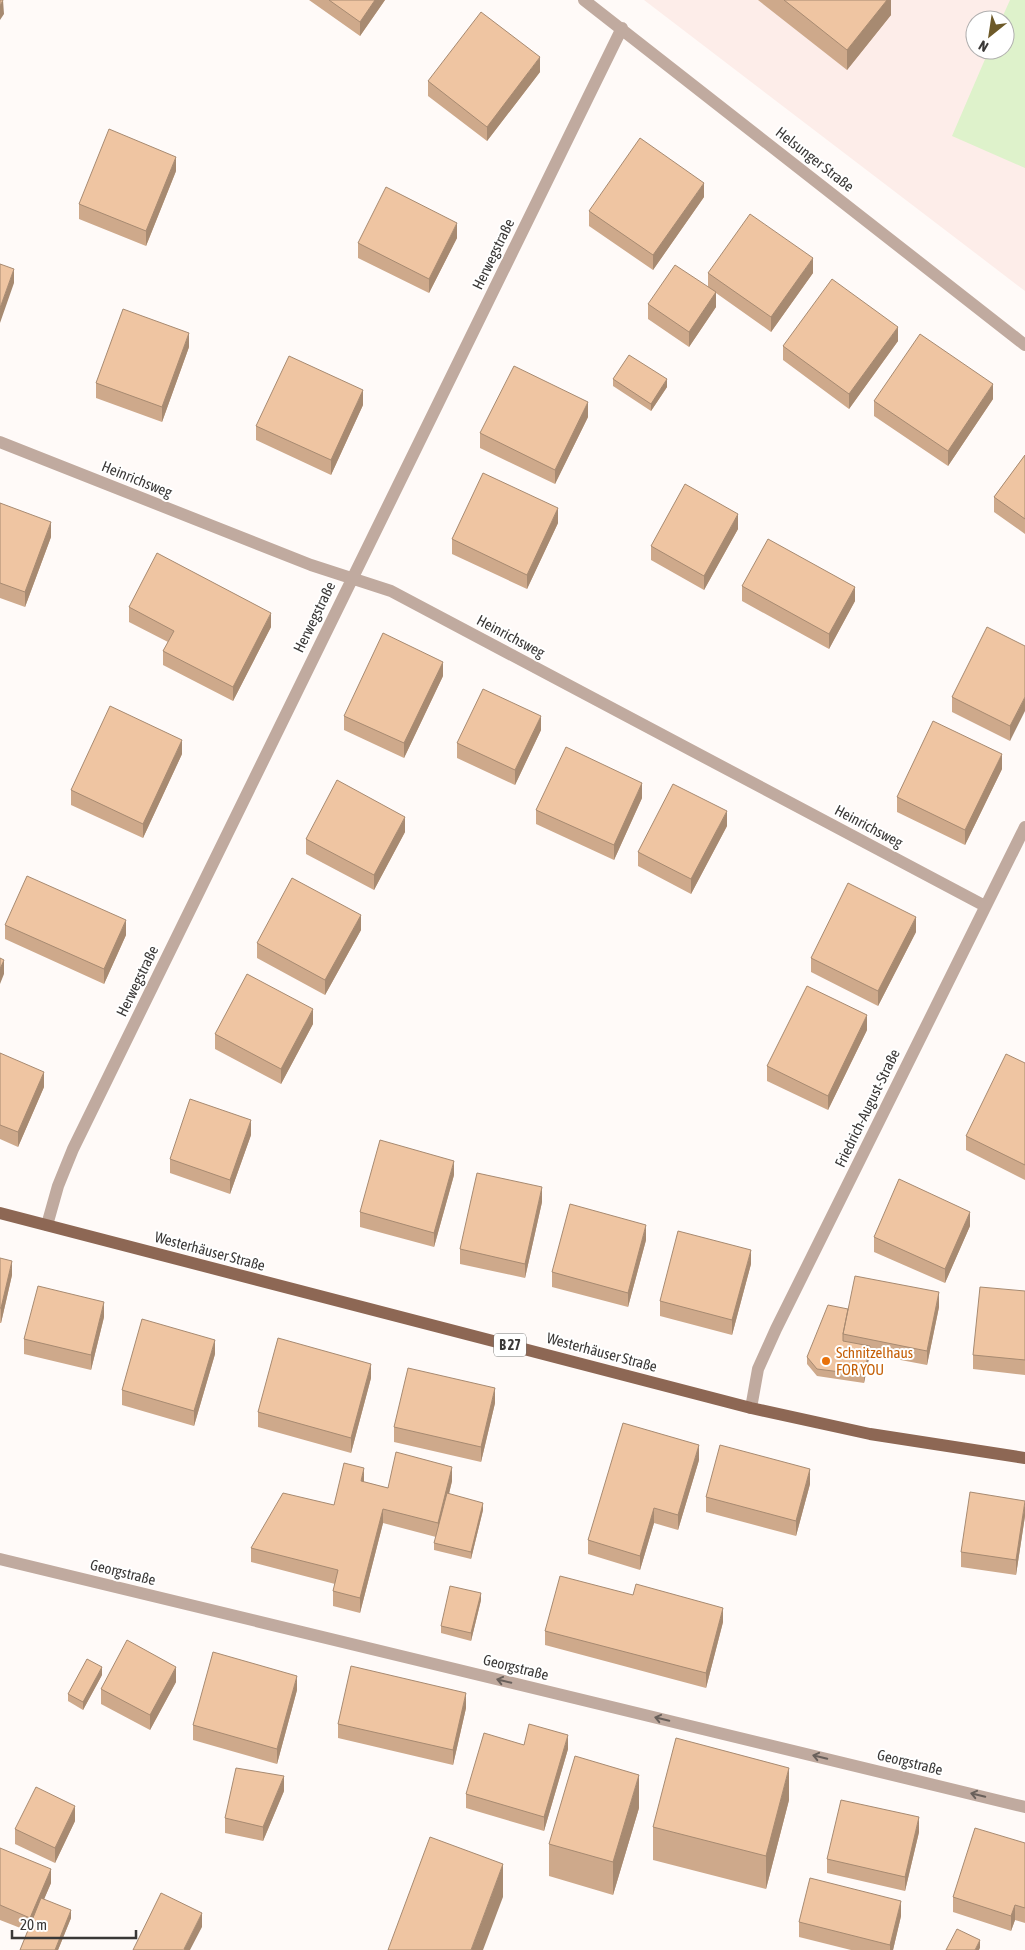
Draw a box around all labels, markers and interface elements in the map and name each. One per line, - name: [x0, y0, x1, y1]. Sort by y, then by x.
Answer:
- north arrow: [965, 10, 1015, 60]
- text: N: [976, 37, 991, 55]
- street label: Helsunger Straße: [773, 123, 858, 195]
- street label: Herwegstraße: [469, 216, 518, 292]
- street label: Heinrichsweg: [99, 457, 175, 501]
- street label: Herwegstraße: [290, 579, 339, 655]
- street label: Heinrichsweg: [474, 611, 548, 661]
- street label: Heinrichsweg: [832, 801, 906, 851]
- street label: Herwegstraße: [113, 943, 162, 1019]
- street label: Friedrich-August-Straße: [831, 1046, 903, 1170]
- street label: Westerhäuser Straße: [153, 1228, 267, 1274]
- street label: Westerhäuser Straße: [545, 1329, 659, 1375]
- road number: B 27: [494, 1334, 526, 1356]
- place label: Schnitzelhaus FOR YOU: [836, 1344, 913, 1378]
- marker: Schnitzelhaus FOR YOU: [820, 1355, 832, 1367]
- street label: Georgstraße: [89, 1556, 158, 1588]
- street label: Georgstraße: [482, 1651, 551, 1683]
- one-way arrow: [496, 1676, 512, 1685]
- one-way arrow: [654, 1714, 670, 1723]
- street label: Georgstraße: [876, 1746, 945, 1778]
- one-way arrow: [812, 1752, 828, 1761]
- one-way arrow: [970, 1790, 986, 1799]
- scale bar: [12, 1908, 136, 1940]
- text: 20 m: [20, 1916, 47, 1933]

